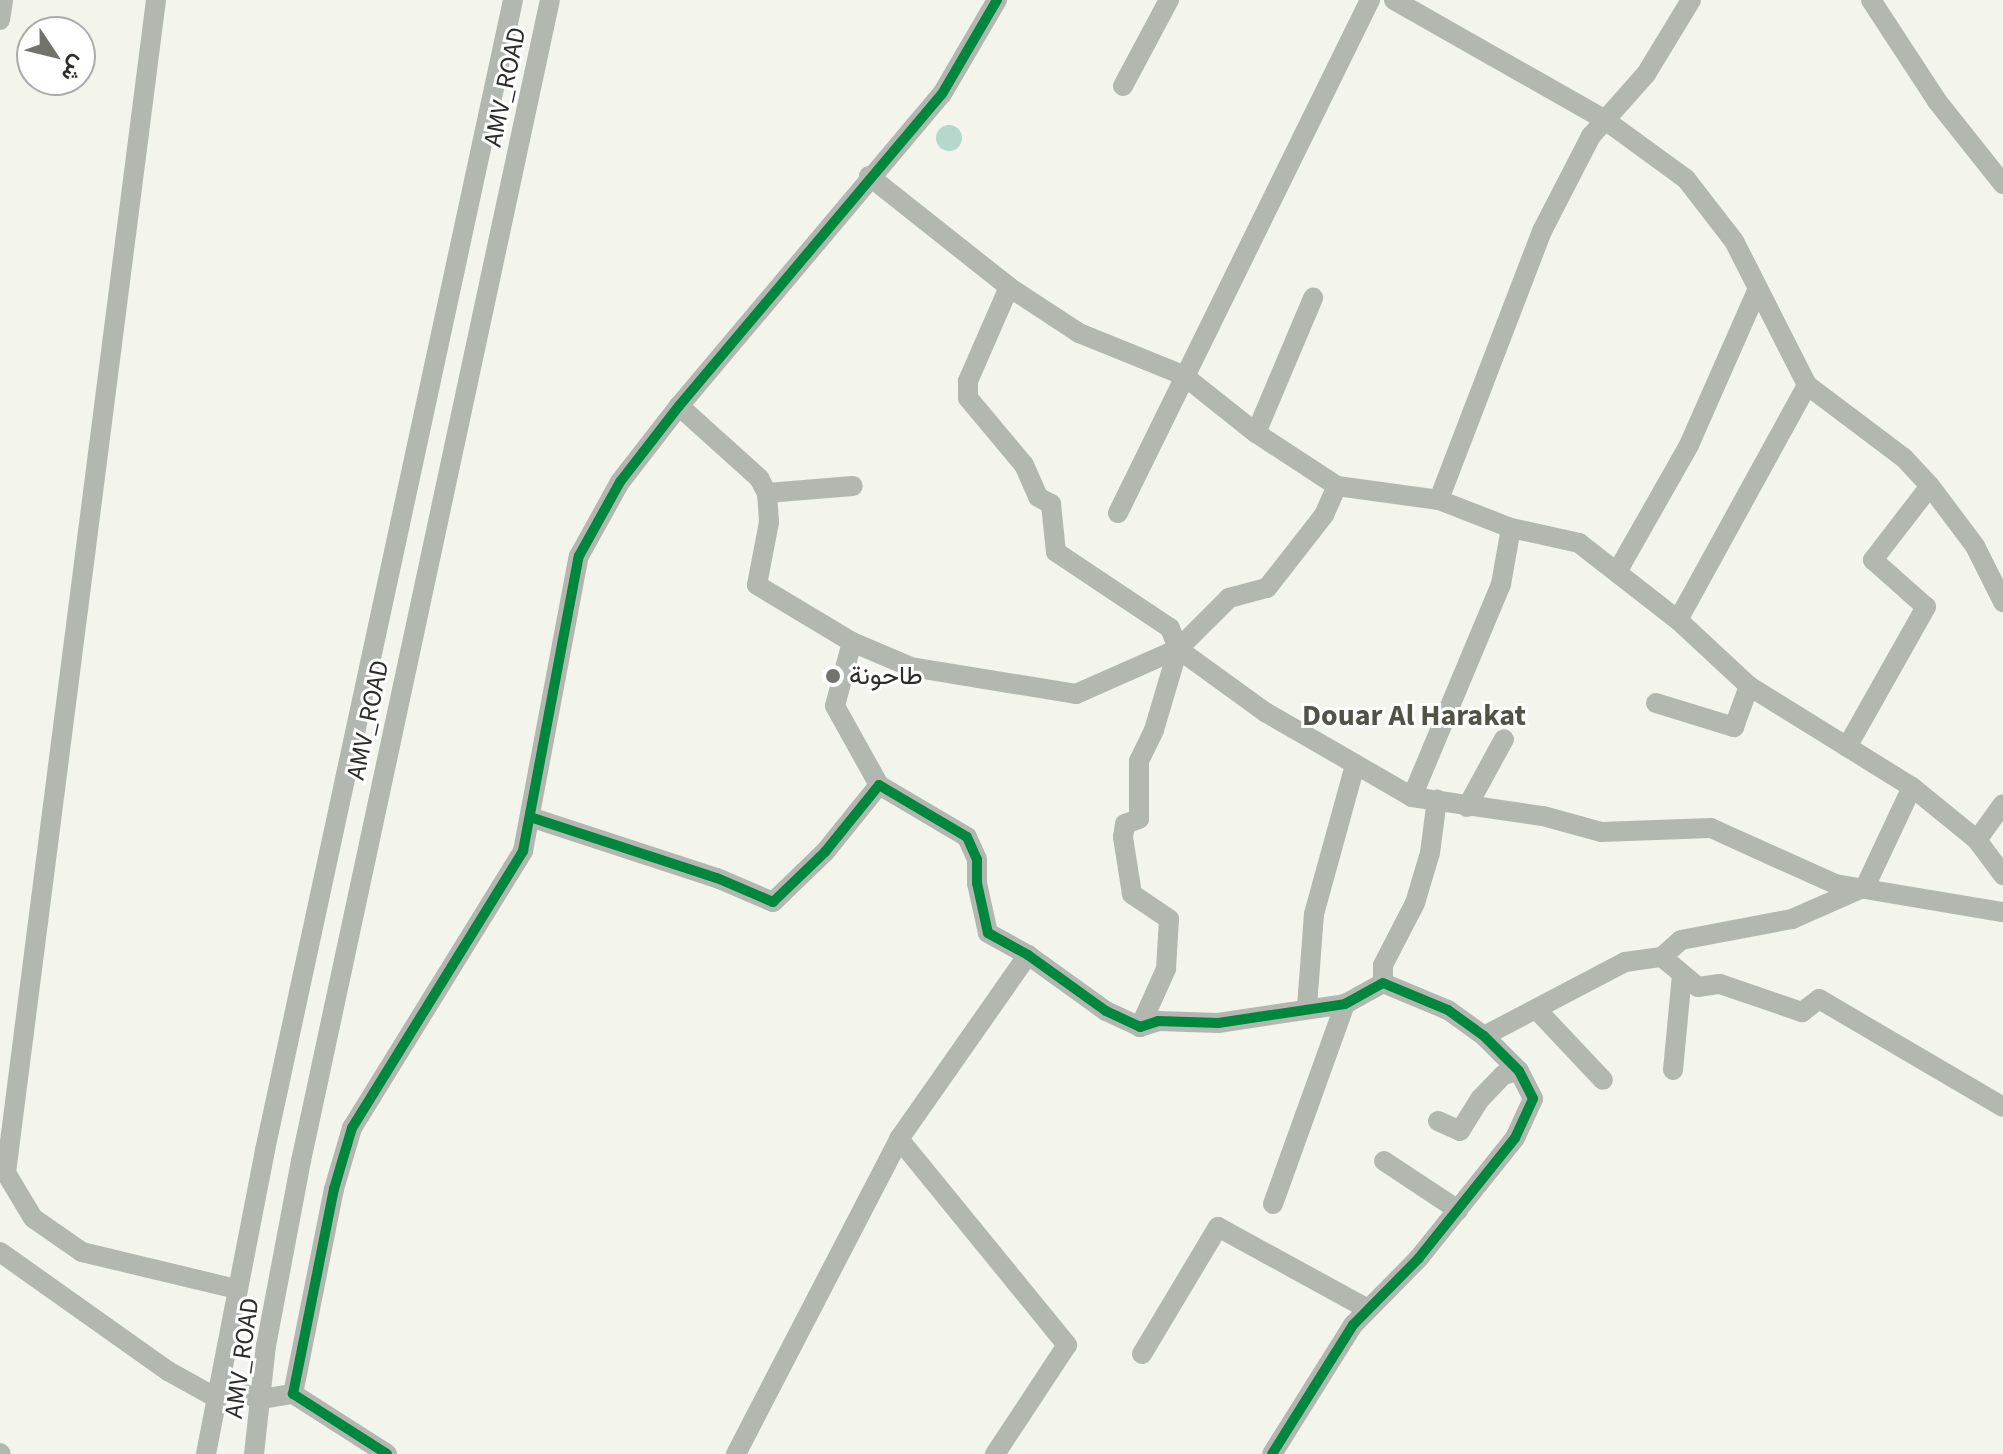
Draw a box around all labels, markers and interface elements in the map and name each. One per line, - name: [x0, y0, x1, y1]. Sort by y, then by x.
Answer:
- north arrow: [16, 16, 96, 96]
- street label: AMV_ROAD: [477, 24, 533, 150]
- text: ش: [53, 49, 95, 89]
- street label: AMV_ROAD: [340, 657, 396, 783]
- place label: طاحونة: [849, 660, 923, 692]
- marker: طاحونة: [824, 667, 842, 685]
- district label: Douar Al Harakat: [1302, 698, 1526, 734]
- street label: AMV_ROAD: [218, 1296, 266, 1420]

